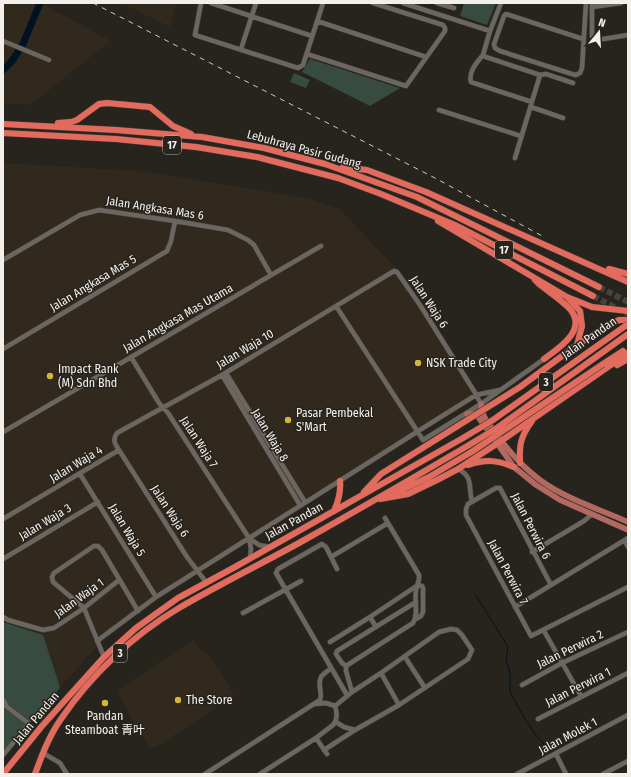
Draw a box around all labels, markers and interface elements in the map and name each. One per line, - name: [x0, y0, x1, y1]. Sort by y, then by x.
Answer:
- north arrow: [579, 12, 619, 52]
- text: N: [597, 16, 607, 30]
- street label: Lebuhraya Pasir Gudang: [245, 127, 363, 171]
- road number: 17: [163, 136, 181, 154]
- street label: Jalan Angkasa Mas 6: [105, 193, 205, 223]
- road number: 17: [495, 241, 513, 259]
- street label: Jalan Angkasa Mas 5: [47, 251, 139, 314]
- street label: Jalan Waja 6: [407, 273, 451, 331]
- street label: Jalan Angkasa Mas Utama: [121, 281, 236, 355]
- street label: Jalan Pandan: [559, 314, 619, 362]
- street label: Jalan Waja 10: [214, 326, 276, 372]
- place label: NSK Trade City: [426, 356, 497, 370]
- marker: NSK Trade City: [413, 358, 423, 368]
- place label: Impact Rank (M) Sdn Bhd: [58, 362, 119, 390]
- marker: Impact Rank (M) Sdn Bhd: [45, 371, 55, 381]
- road number: 3: [539, 373, 553, 391]
- street label: Jalan Waja 8: [249, 406, 291, 464]
- place label: Pasar Pembekal S'Mart: [296, 406, 373, 434]
- street label: Jalan Waja 7: [177, 414, 221, 470]
- marker: Pasar Pembekal S'Mart: [283, 415, 293, 425]
- street label: Jalan Waja 4: [47, 443, 105, 485]
- street label: Jalan Waja 6: [148, 482, 192, 540]
- street label: Jalan Perwira 6: [508, 490, 554, 562]
- street label: Jalan Pandan: [263, 499, 325, 543]
- street label: Jalan Waja 3: [16, 501, 74, 543]
- street label: Jalan Waja 5: [106, 501, 148, 559]
- street label: Jalan Perwira 7: [485, 537, 531, 607]
- street label: Jalan Waja 1: [51, 575, 107, 621]
- street label: Jalan Perwira 2: [535, 627, 605, 671]
- road number: 3: [113, 644, 127, 662]
- street label: Jalan Perwira 1: [543, 665, 613, 709]
- street label: Jalan Pandan: [10, 689, 62, 747]
- place label: The Store: [186, 693, 232, 707]
- marker: The Store: [173, 695, 183, 705]
- marker: Pandan Steamboat 青叶: [100, 698, 110, 708]
- place label: Pandan Steamboat 青叶: [65, 709, 145, 737]
- street label: Jalan Molek 1: [536, 715, 600, 757]

